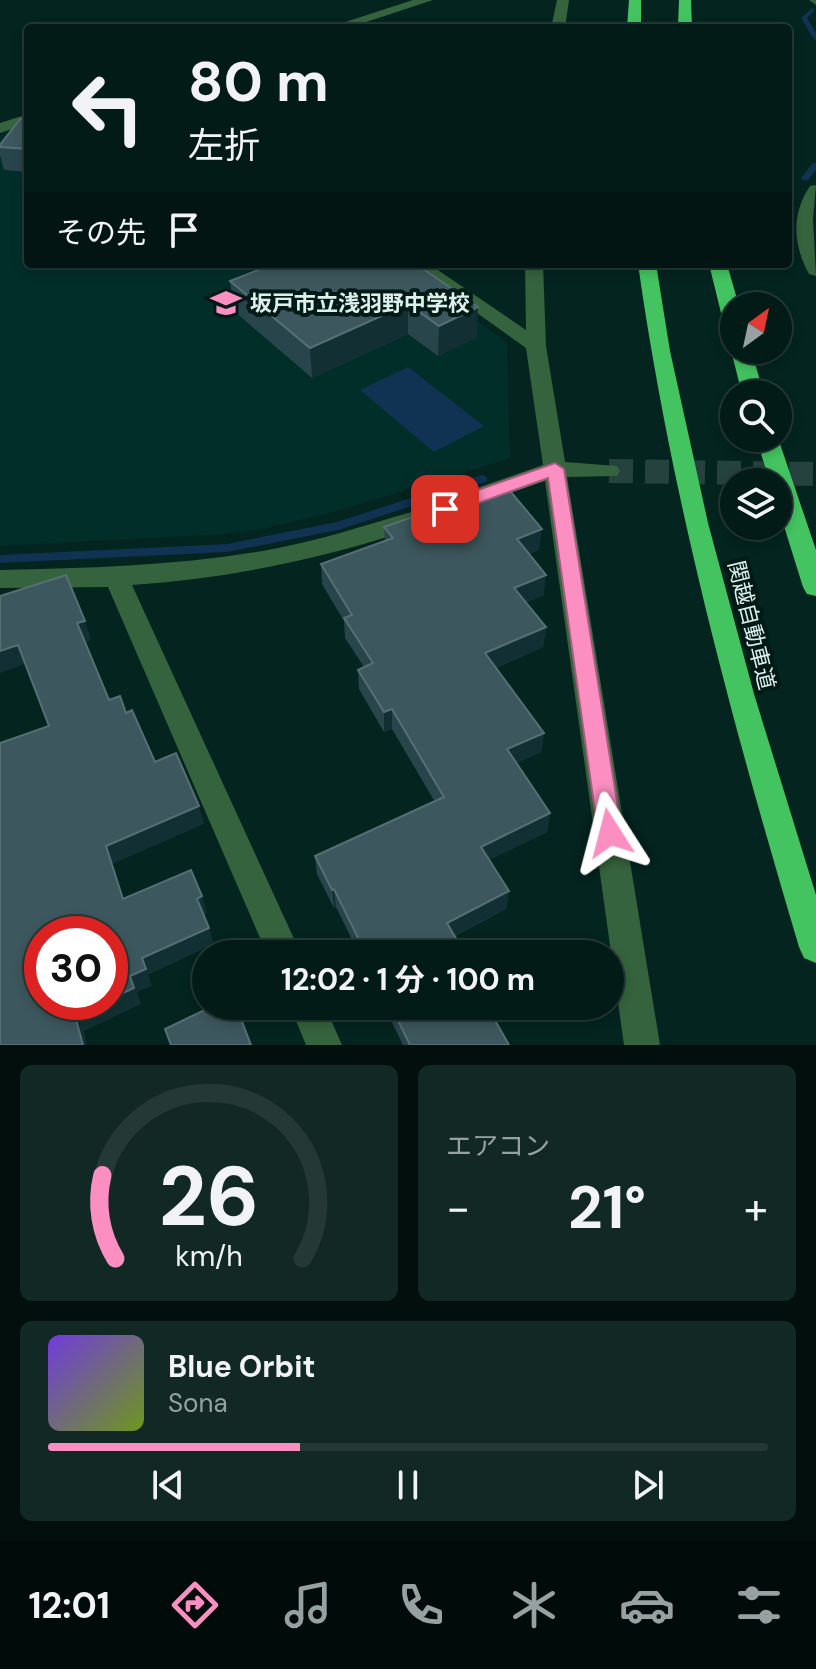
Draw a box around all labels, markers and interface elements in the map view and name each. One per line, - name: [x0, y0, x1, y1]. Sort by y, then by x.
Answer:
- text: 80 m: [188, 45, 329, 118]
- icon: left: [56, 56, 160, 160]
- text: 左折: [188, 122, 260, 169]
- icon: arrive: [162, 208, 206, 252]
- text: その先: [56, 213, 146, 252]
- school or university icon: 坂戸市立浅羽野中学校: [209, 286, 243, 320]
- place label: 坂戸市立浅羽野中学校: [250, 289, 470, 318]
- north arrow: [720, 292, 792, 364]
- map controls: [720, 292, 792, 540]
- button: search: [720, 380, 792, 452]
- button: layers: [720, 468, 792, 540]
- pin: [411, 475, 479, 543]
- icon: arrive: [423, 487, 467, 531]
- street label: 関越自動車道: [721, 558, 782, 693]
- position arrow: [568, 791, 652, 875]
- speed limit sign: 30: [24, 916, 128, 1020]
- text: 12:02 · 1 分 · 100 m: [281, 960, 535, 999]
- text: エアコン: [446, 1129, 550, 1163]
- text: 26: [159, 1142, 259, 1251]
- text: 21°: [568, 1168, 646, 1247]
- text: −: [446, 1179, 470, 1237]
- text: +: [744, 1179, 768, 1237]
- text: km/h: [175, 1238, 243, 1275]
- text: Blue Orbit: [168, 1347, 315, 1386]
- text: Sona: [168, 1386, 228, 1420]
- icon: previous: [146, 1463, 190, 1507]
- icon: pause: [386, 1463, 430, 1507]
- icon: next: [626, 1463, 670, 1507]
- icon: directions: [167, 1577, 223, 1633]
- icon: music: [280, 1577, 336, 1633]
- icon: phone: [393, 1577, 449, 1633]
- icon: climate: [506, 1577, 562, 1633]
- icon: car: [619, 1577, 675, 1633]
- icon: filters: [731, 1577, 787, 1633]
- text: 12:01: [28, 1582, 110, 1629]

